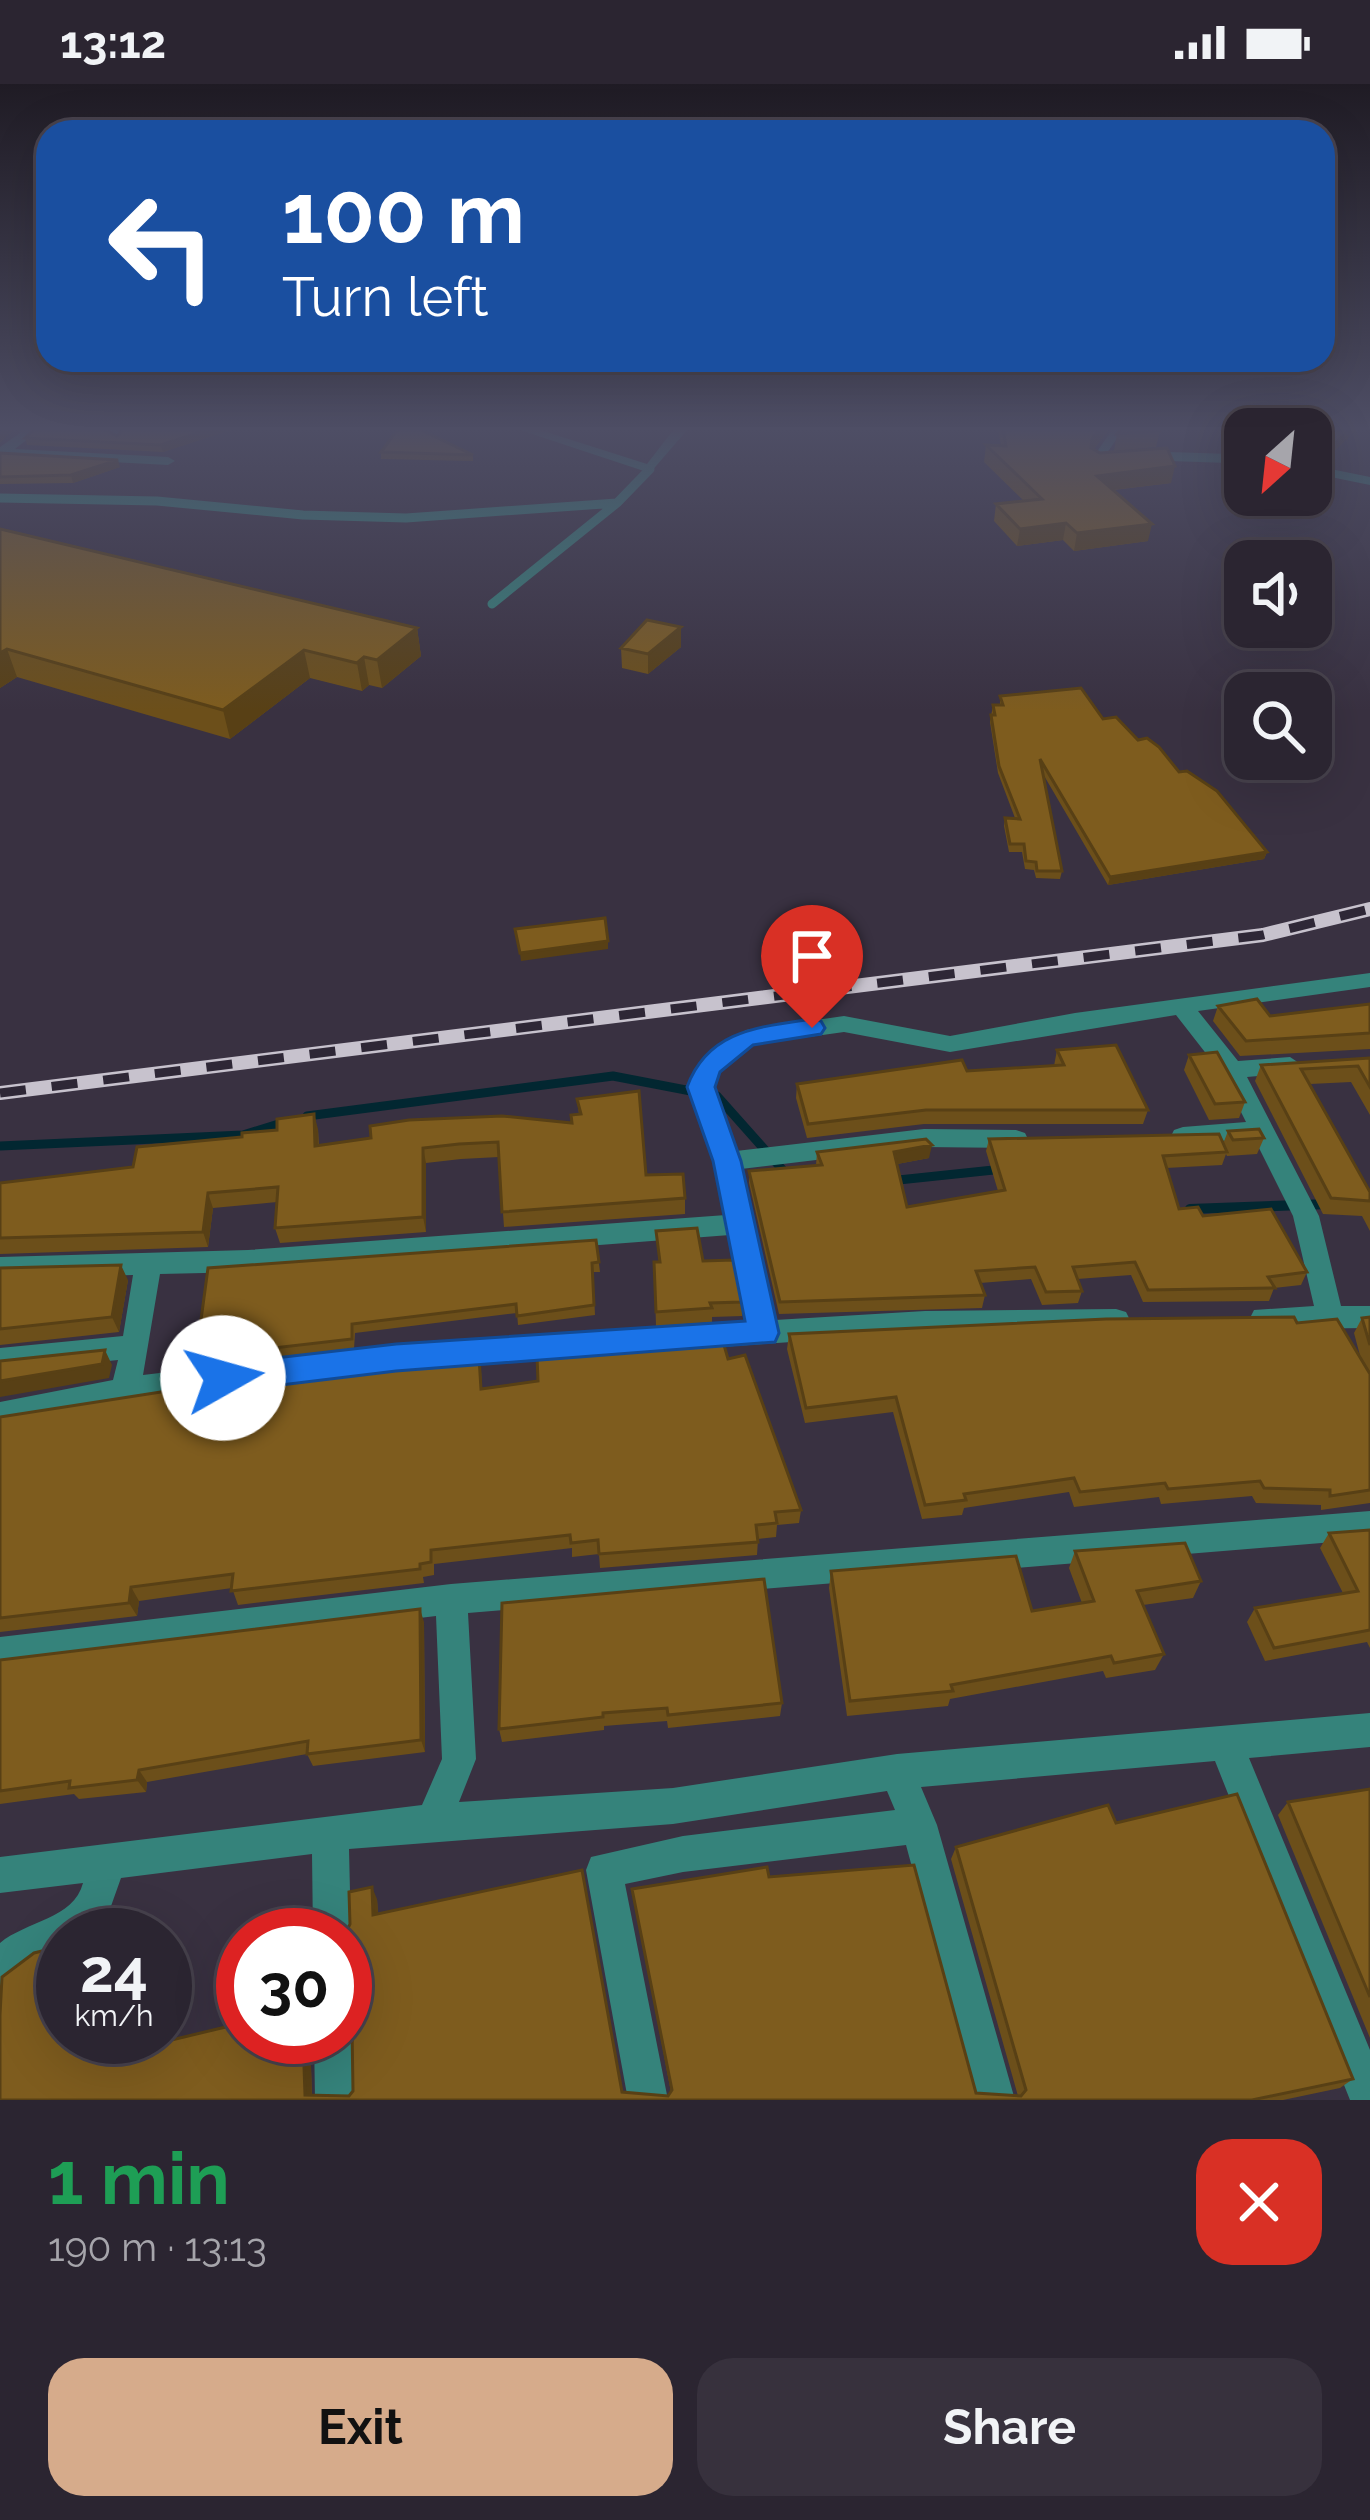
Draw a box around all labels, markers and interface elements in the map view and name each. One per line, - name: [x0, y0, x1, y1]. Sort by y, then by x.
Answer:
- text: 13:12: [60, 16, 166, 69]
- text: 100 m: [282, 164, 525, 263]
- icon: left: [84, 168, 240, 324]
- text: Turn left: [282, 265, 489, 329]
- north arrow: [1224, 408, 1332, 516]
- map controls: [1224, 408, 1332, 780]
- button: sound: [1224, 540, 1332, 648]
- button: search: [1224, 672, 1332, 780]
- pin: [761, 905, 863, 1028]
- icon: arrive: [779, 923, 845, 989]
- position arrow: [160, 1315, 286, 1441]
- speed limit sign: 30: [216, 1908, 372, 2064]
- text: 24: [80, 1936, 148, 2006]
- text: km/h: [74, 1998, 154, 2033]
- text: 1 min: [48, 2136, 230, 2221]
- button: close: [1196, 2139, 1322, 2265]
- text: 190 m · 13:13: [48, 2224, 267, 2270]
- button: Exit: [48, 2358, 673, 2496]
- button: Share: [697, 2358, 1322, 2496]

